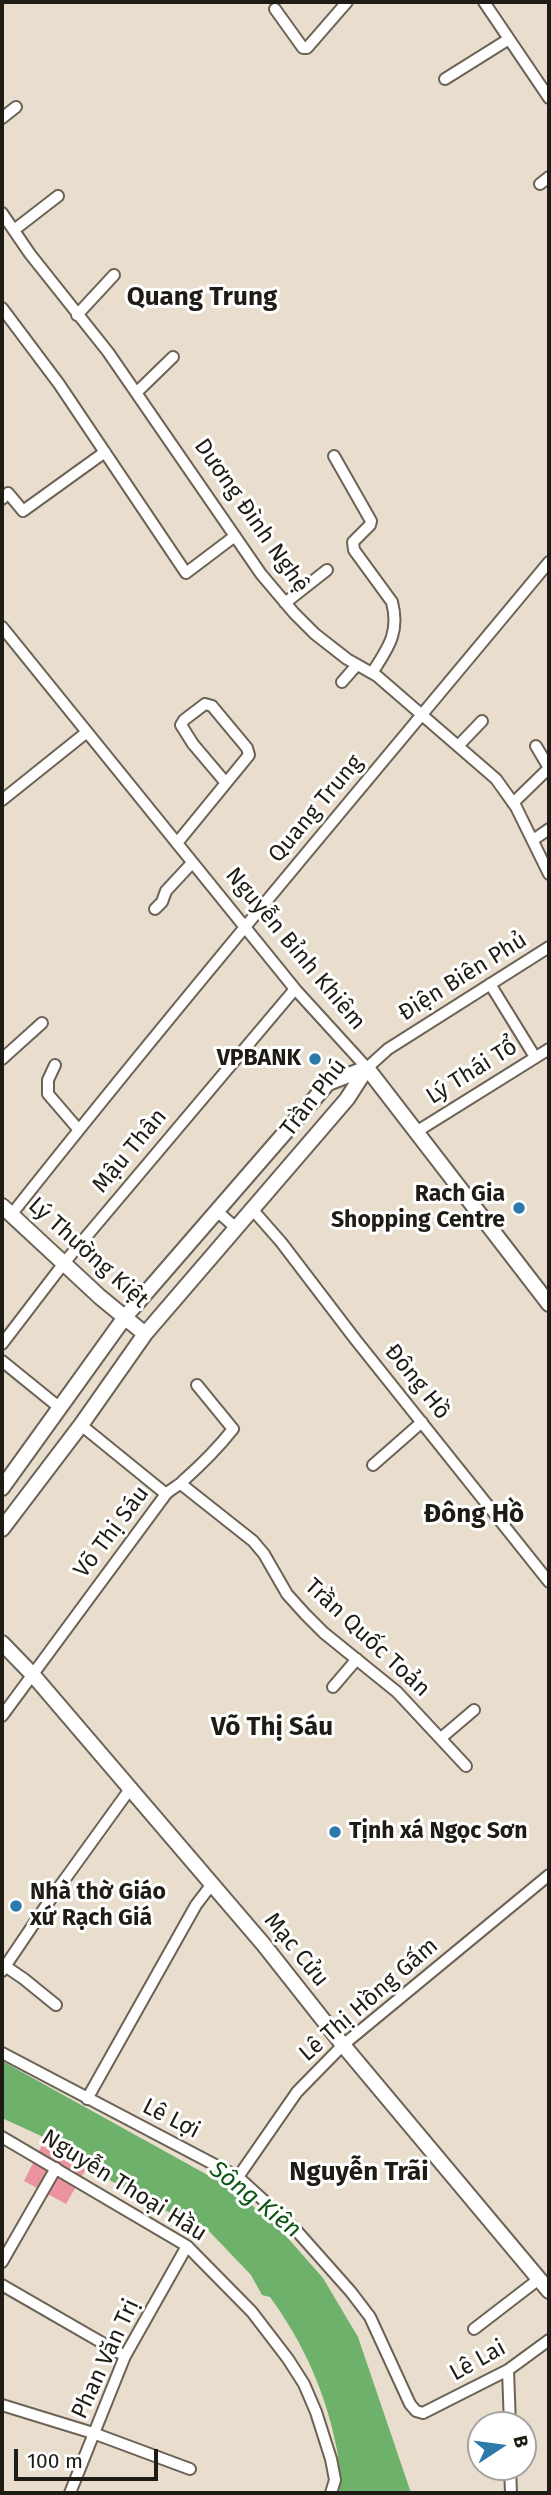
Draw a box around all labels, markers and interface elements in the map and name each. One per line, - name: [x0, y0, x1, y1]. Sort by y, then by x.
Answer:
- district label: Quang Trung: [127, 282, 277, 314]
- street label: Dương Đình Nghệ: [188, 434, 314, 598]
- street label: Quang Trung: [263, 749, 369, 869]
- street label: Nguyễn Bỉnh Khiêm: [219, 862, 371, 1036]
- street label: Điện Biên Phủ: [394, 927, 532, 1027]
- street label: Lý Thái Tổ: [422, 1033, 522, 1111]
- place label: VPBANK: [217, 1045, 301, 1073]
- marker: VPBANK: [307, 1051, 323, 1067]
- street label: Trần Phú: [275, 1054, 353, 1142]
- street label: Mậu Thân: [87, 1103, 173, 1199]
- place label: Rach Gia Shopping Centre: [331, 1181, 505, 1235]
- street label: Lý Thường Kiệt: [22, 1192, 154, 1314]
- marker: Rach Gia Shopping Centre: [511, 1200, 527, 1216]
- street label: Đông Hồ: [378, 1339, 456, 1425]
- street label: Võ Thị Sáu: [68, 1481, 156, 1583]
- district label: Đông Hồ: [424, 1499, 524, 1531]
- street label: Trần Quốc Toản: [299, 1573, 435, 1703]
- district label: Võ Thị Sáu: [211, 1712, 333, 1744]
- place label: Tịnh xá Ngọc Sơn: [349, 1818, 528, 1846]
- marker: Tịnh xá Ngọc Sơn: [327, 1824, 343, 1840]
- place label: Nhà thờ Giáo xứ Rạch Giá: [30, 1879, 166, 1933]
- marker: Nhà thờ Giáo xứ Rạch Giá: [8, 1898, 24, 1914]
- street label: Mạc Cửu: [258, 1907, 334, 1993]
- street label: Lê Thị Hồng Gấm: [294, 1932, 444, 2068]
- street label: Lê Lợi: [138, 2093, 204, 2145]
- street label: Nguyễn Thoại Hầu: [36, 2124, 212, 2248]
- water label: Sông Kiên: [204, 2155, 306, 2245]
- district label: Nguyễn Trãi: [289, 2157, 429, 2189]
- street label: Phan Văn Trị: [66, 2295, 146, 2423]
- street label: Lê Lai: [445, 2334, 511, 2388]
- north arrow: [467, 2411, 537, 2481]
- text: B: [508, 2433, 534, 2450]
- scale bar: [18, 2436, 161, 2480]
- text: 100 m: [27, 2448, 83, 2474]

